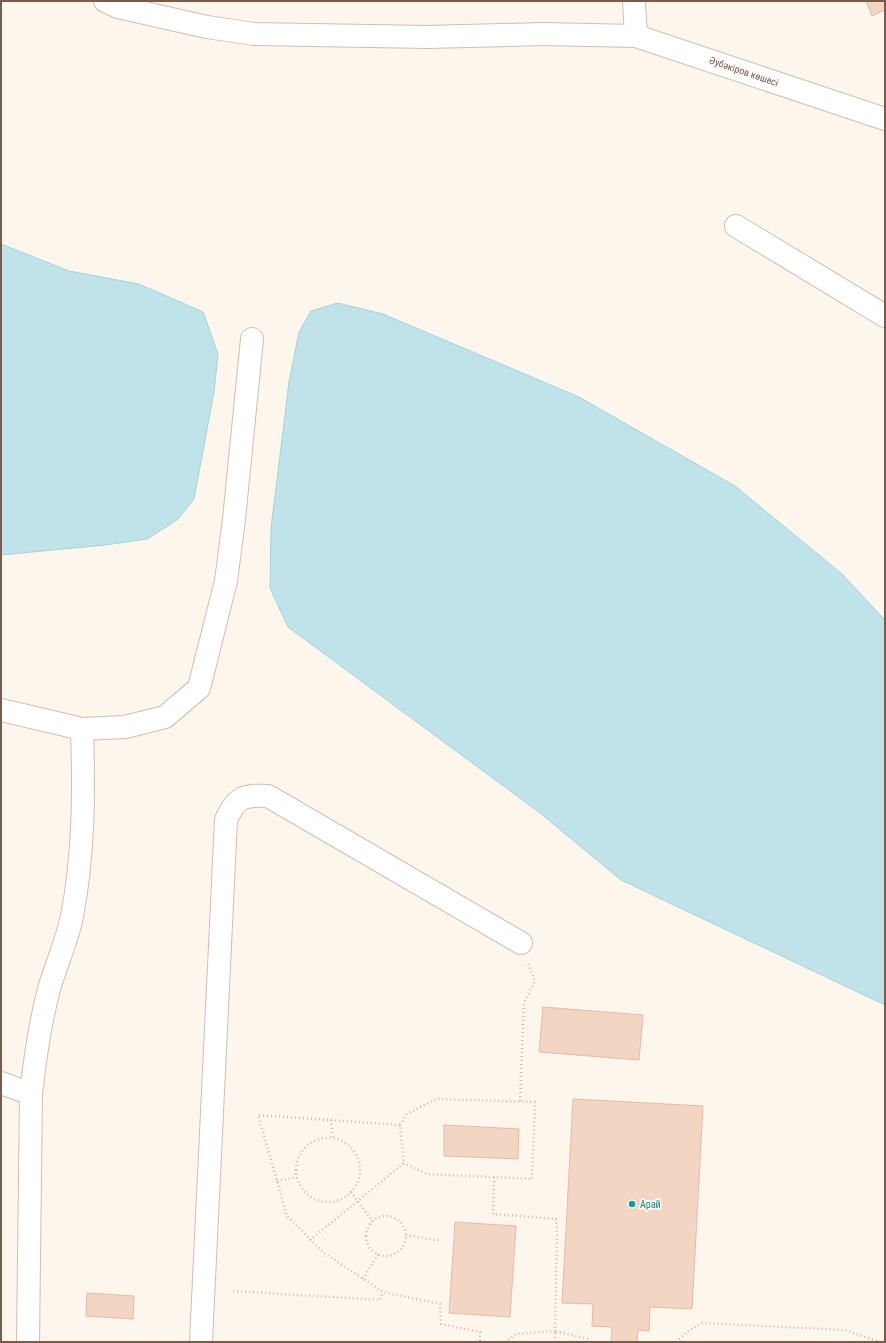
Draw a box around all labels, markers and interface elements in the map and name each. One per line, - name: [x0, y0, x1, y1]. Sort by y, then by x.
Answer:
- street label: Әубәкіров көшесі: [708, 54, 780, 88]
- marker: Арай: [627, 1199, 637, 1209]
- place label: Арай: [640, 1199, 661, 1210]

